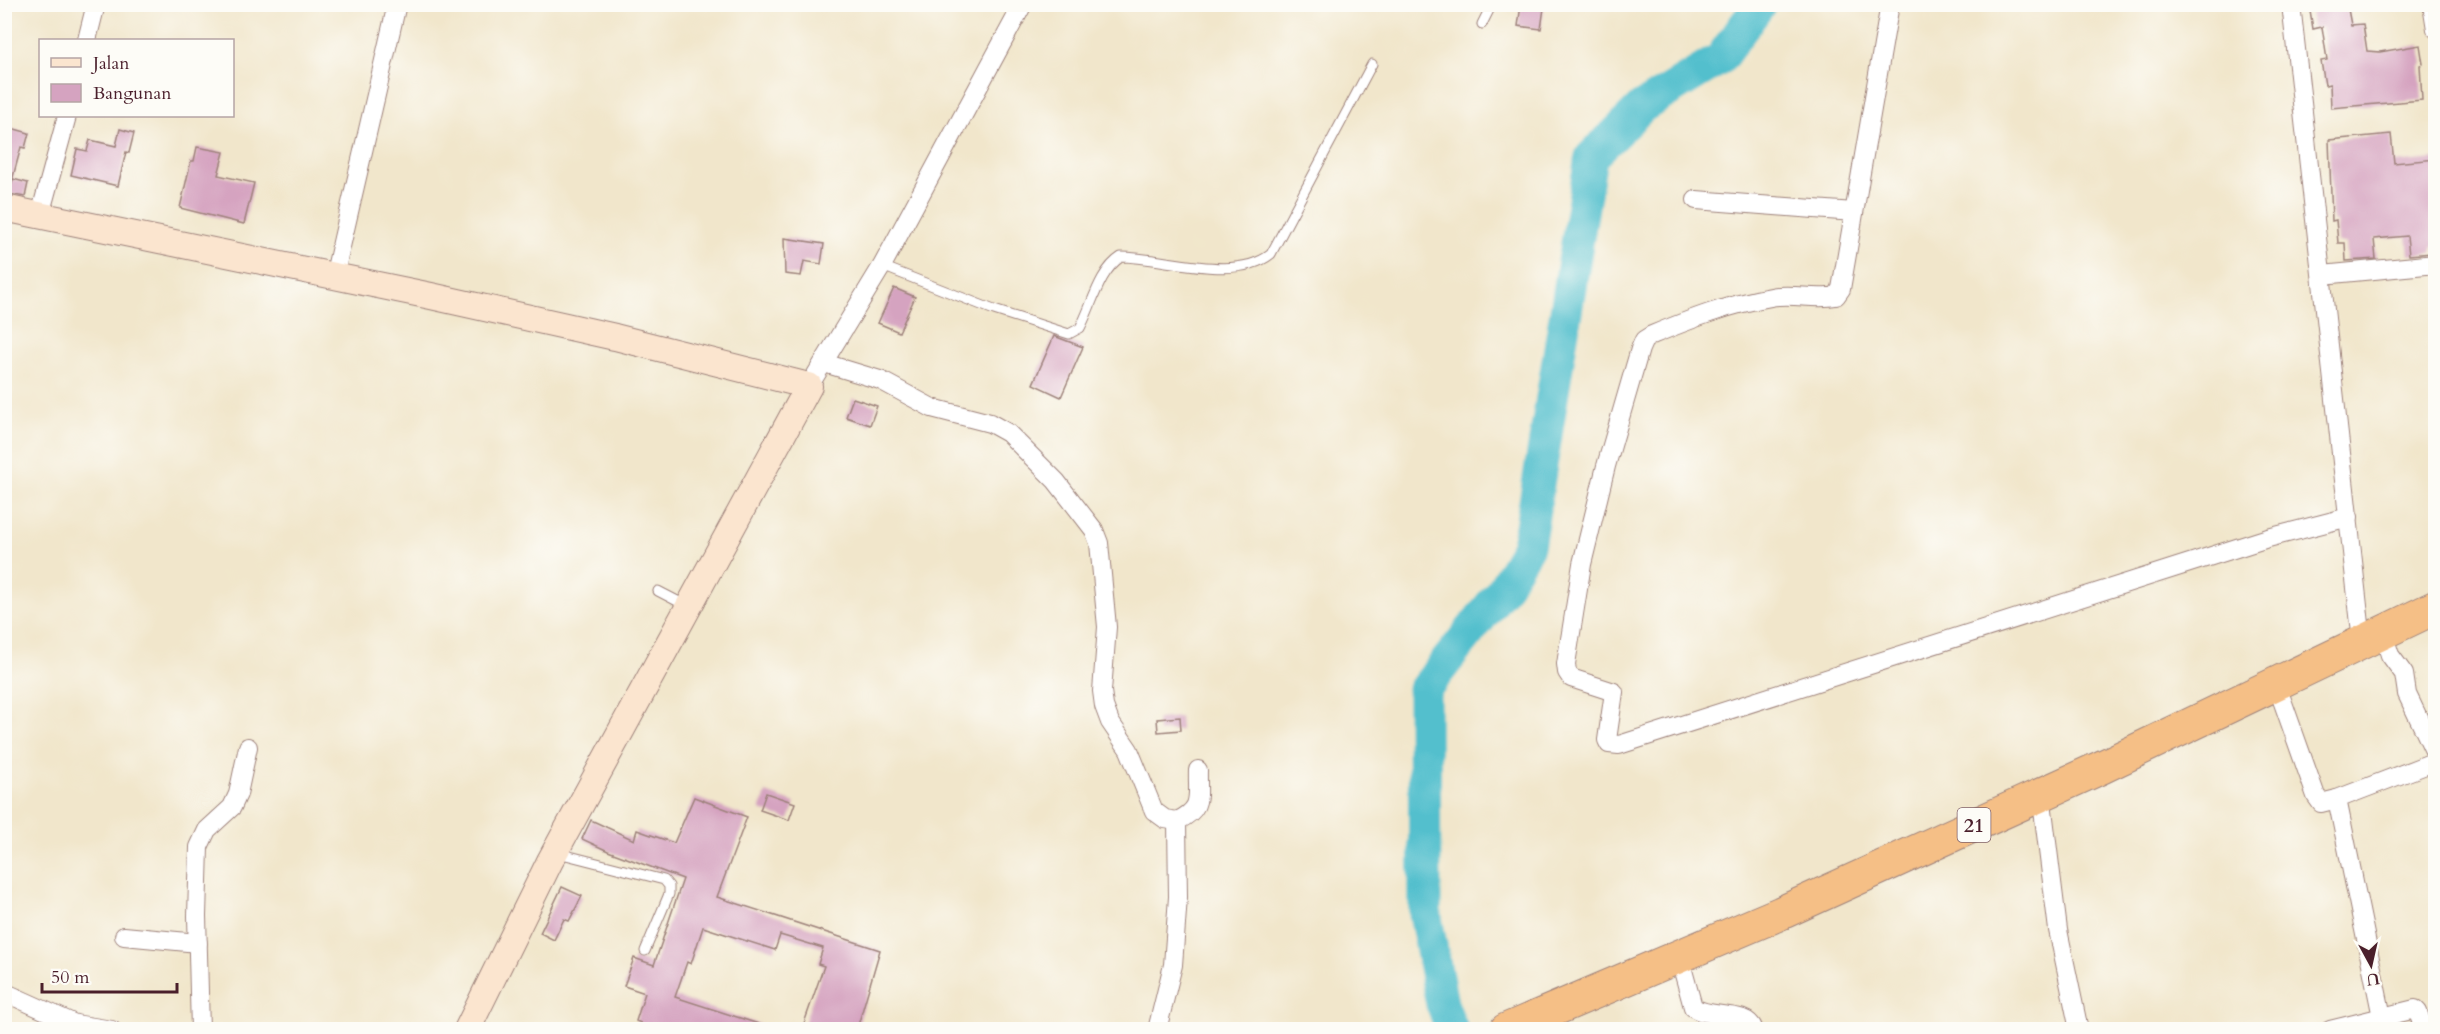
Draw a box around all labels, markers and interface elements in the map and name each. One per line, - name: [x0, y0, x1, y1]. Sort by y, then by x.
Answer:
- legend: [39, 39, 234, 117]
- text: Jalan: [90, 51, 130, 76]
- text: Bangunan: [93, 81, 172, 106]
- road number: 21: [1958, 808, 1990, 842]
- north arrow: [2341, 935, 2401, 995]
- scale bar: [42, 956, 177, 994]
- text: 50 m: [51, 965, 90, 990]
- text: U: [2365, 967, 2381, 991]

